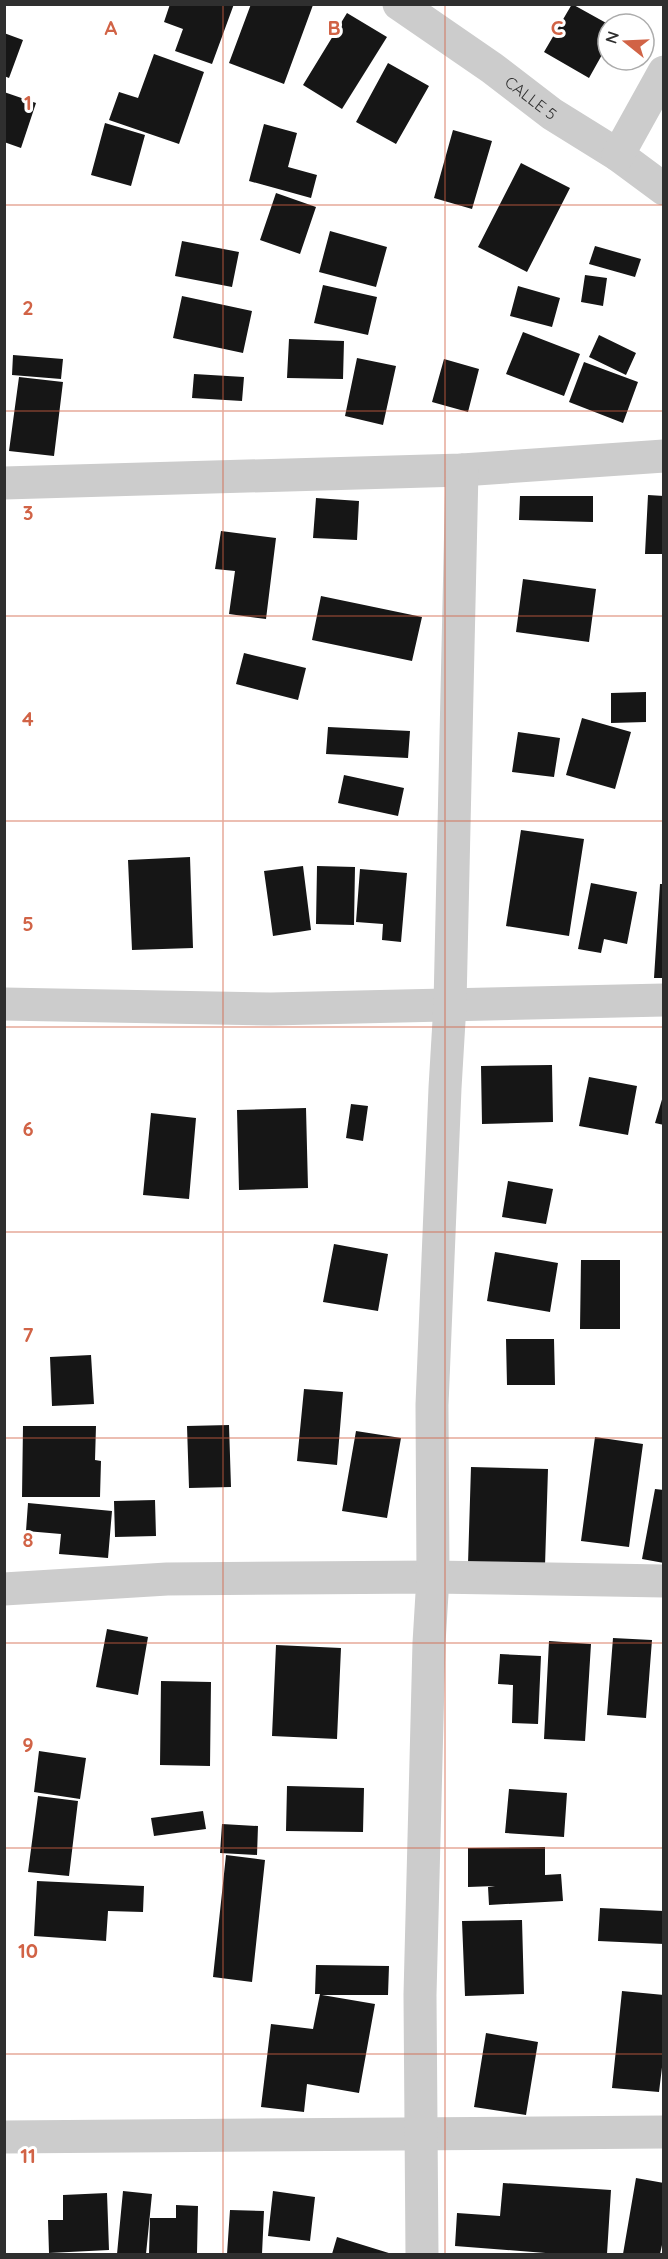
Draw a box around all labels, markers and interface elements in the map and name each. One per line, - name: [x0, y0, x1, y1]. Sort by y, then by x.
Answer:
- north arrow: [596, 12, 656, 72]
- text: A: [105, 15, 118, 40]
- text: B: [327, 15, 341, 40]
- text: C: [551, 15, 564, 40]
- text: N: [600, 29, 623, 46]
- street label: CALLE 5: [501, 72, 561, 124]
- text: 1: [24, 90, 32, 115]
- text: 2: [22, 295, 34, 320]
- text: 3: [23, 500, 33, 525]
- text: 4: [22, 706, 34, 731]
- text: 5: [22, 911, 34, 936]
- text: 6: [22, 1116, 34, 1141]
- text: 7: [23, 1322, 34, 1347]
- text: 8: [23, 1527, 34, 1552]
- text: 9: [22, 1732, 34, 1757]
- text: 10: [18, 1938, 38, 1963]
- text: 11: [20, 2143, 36, 2168]

